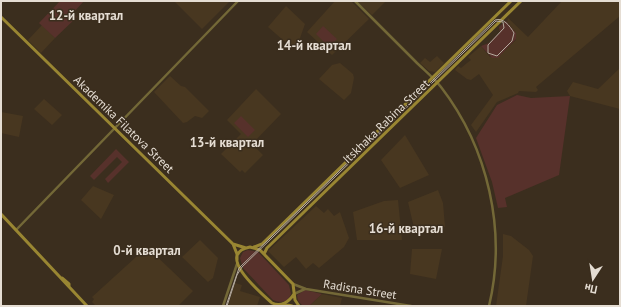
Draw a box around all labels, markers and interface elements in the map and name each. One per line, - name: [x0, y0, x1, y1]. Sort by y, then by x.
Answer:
- district label: 12-й квартал: [49, 7, 123, 24]
- district label: 14-й квартал: [277, 37, 351, 54]
- street label: Akademika Filatova Street: [71, 72, 177, 176]
- street label: Itskhaka Rabina Street: [339, 76, 433, 166]
- district label: 13-й квартал: [190, 134, 264, 151]
- district label: 16-й квартал: [369, 220, 443, 237]
- district label: 0-й квартал: [113, 242, 181, 259]
- north arrow: [573, 259, 613, 299]
- street label: Radisna Street: [322, 276, 398, 302]
- text: Пн: [583, 281, 599, 297]

